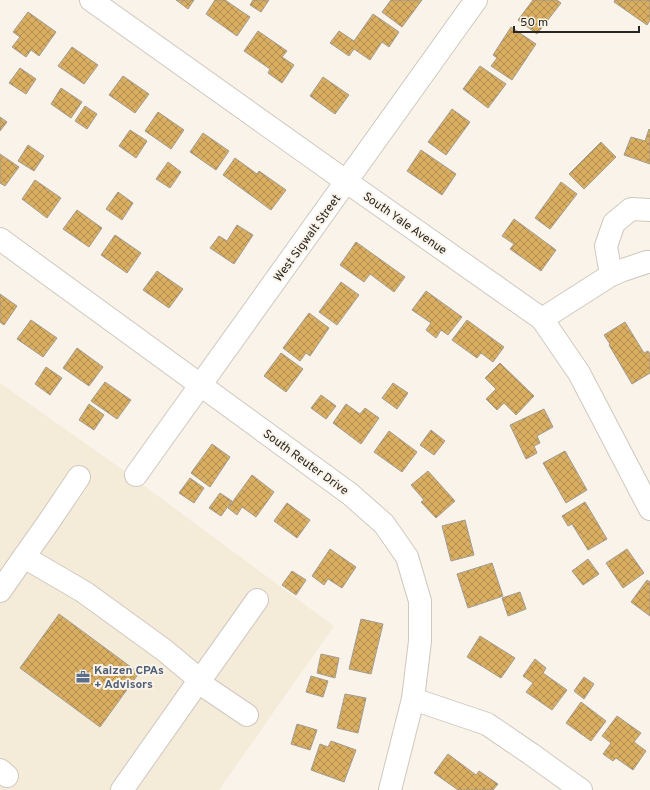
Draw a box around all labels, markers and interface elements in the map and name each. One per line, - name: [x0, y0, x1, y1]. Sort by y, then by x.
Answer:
- scale bar: [514, 8, 639, 34]
- text: 50 m: [520, 15, 548, 31]
- street label: South Yale Avenue: [359, 189, 450, 259]
- street label: West Sigwalt Street: [271, 192, 345, 285]
- street label: South Reuter Drive: [259, 426, 351, 499]
- place label: Kaizen CPAs + Advisors: [94, 663, 164, 693]
- office icon: Kaizen CPAs + Advisors: [75, 669, 91, 685]

